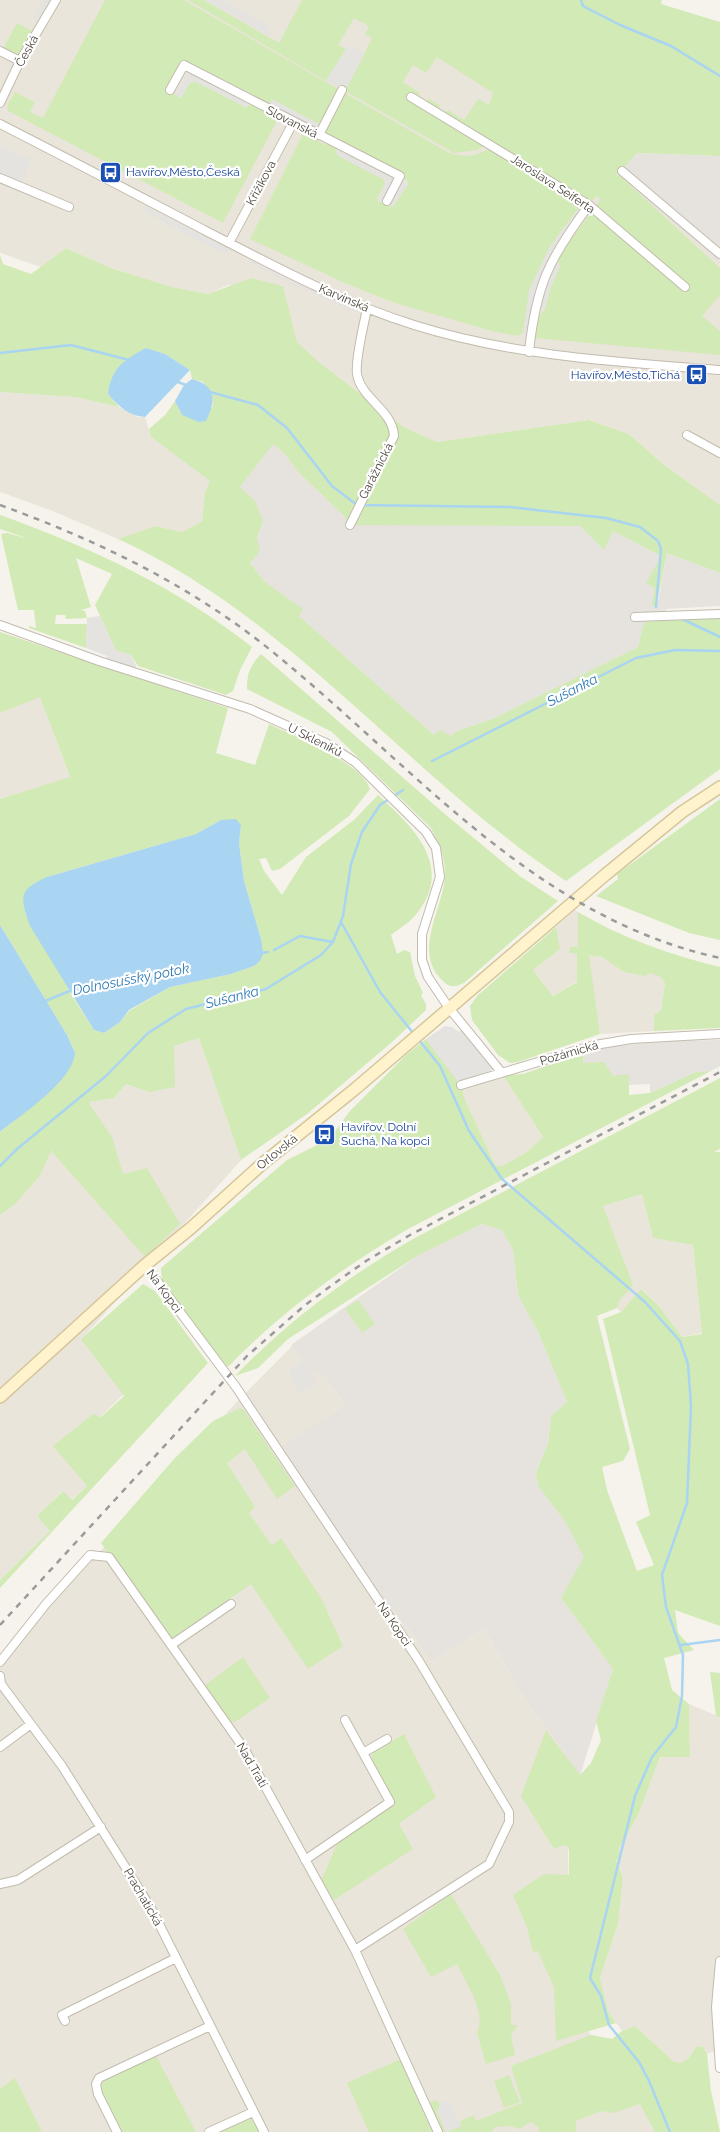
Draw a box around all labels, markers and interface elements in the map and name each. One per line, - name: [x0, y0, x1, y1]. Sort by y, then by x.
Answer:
- street label: Česká: [13, 33, 41, 69]
- street label: Slovanská: [264, 103, 320, 141]
- street label: Jaroslava Seiferta: [508, 152, 598, 216]
- street label: Křižíkova: [243, 158, 279, 208]
- bus stop icon: Havířov,Město,Česká: [98, 160, 122, 184]
- place label: Havířov,Město,Česká: [126, 165, 240, 179]
- street label: Karvinská: [317, 281, 371, 315]
- bus stop icon: Havířov,Město,Tichá: [684, 363, 708, 387]
- place label: Havířov,Město,Tichá: [571, 368, 680, 382]
- street label: Garážnická: [356, 441, 396, 501]
- water label: Sušanka: [543, 670, 600, 710]
- street label: U Skleníků: [285, 720, 345, 760]
- water label: Dolnosušský potok: [71, 960, 191, 998]
- water label: Sušanka: [203, 983, 260, 1012]
- street label: Požárnická: [538, 1038, 600, 1068]
- place label: Havířov, Dolní Suchá, Na kopci: [341, 1120, 430, 1148]
- bus stop icon: Havířov, Dolní Suchá, Na kopci: [313, 1122, 337, 1146]
- street label: Orlovská: [254, 1131, 300, 1173]
- street label: Na Kopci: [144, 1267, 184, 1315]
- street label: Na Kopci: [374, 1599, 414, 1649]
- street label: Nad Tratí: [234, 1740, 271, 1790]
- street label: Prachatická: [121, 1866, 165, 1928]

